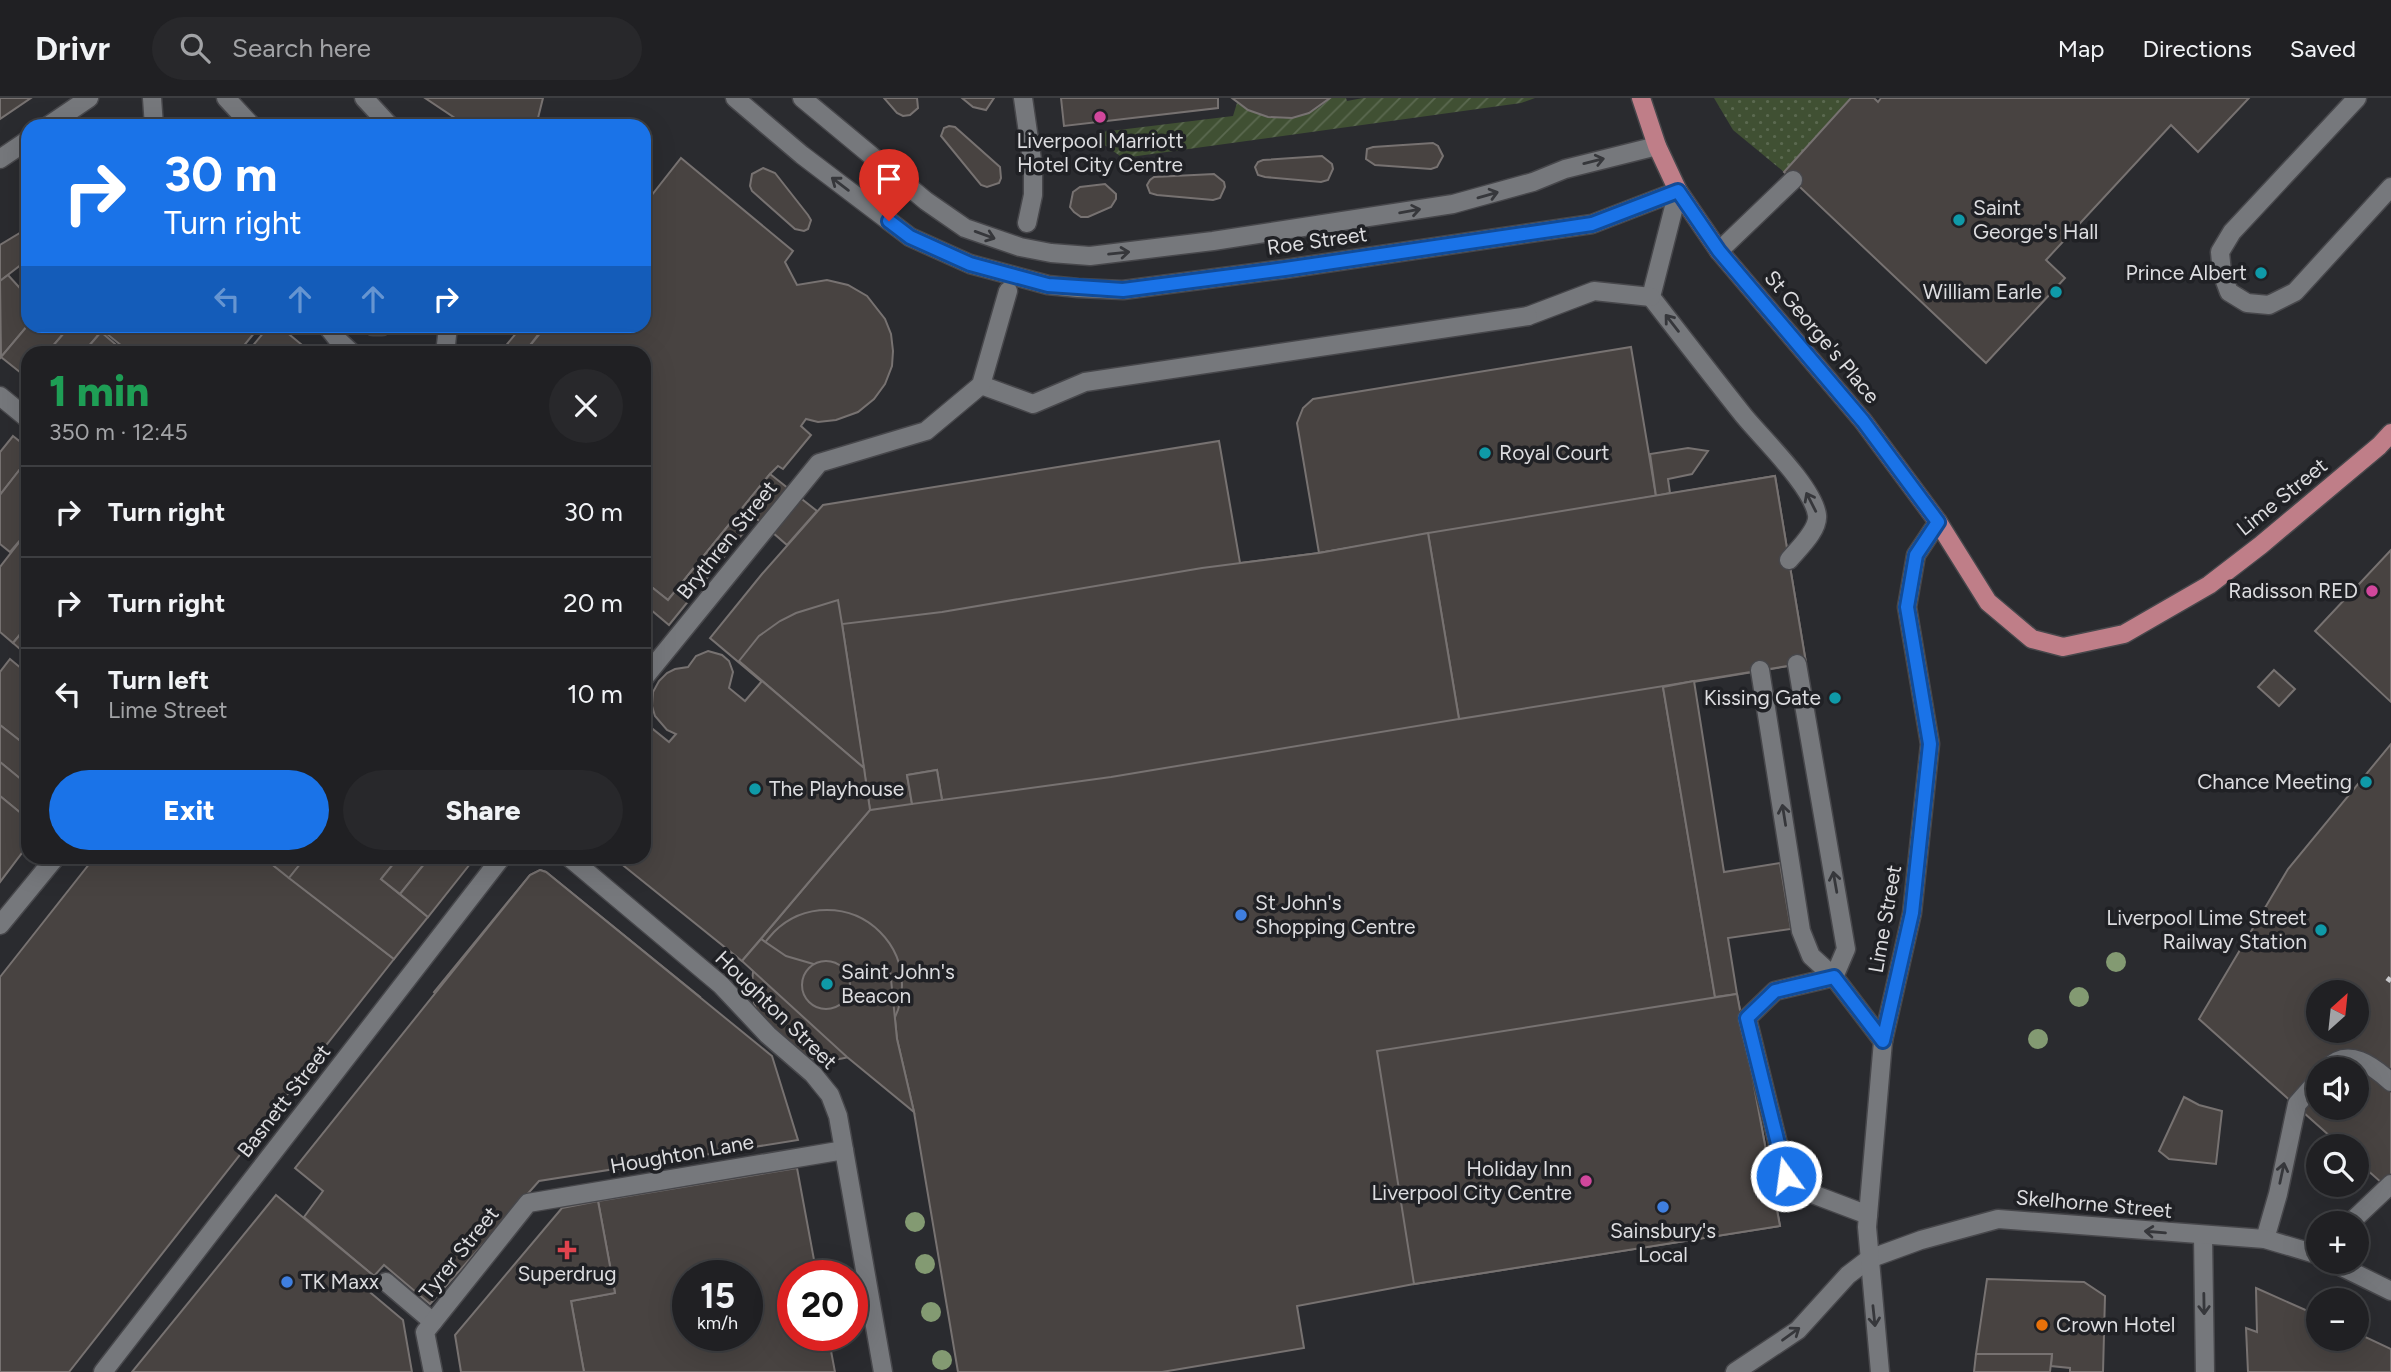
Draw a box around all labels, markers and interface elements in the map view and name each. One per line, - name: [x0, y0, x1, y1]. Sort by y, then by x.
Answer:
- search box: [152, 17, 642, 80]
- text: Drivr: [35, 29, 110, 68]
- icon: search: [176, 29, 214, 67]
- text: Search here: [232, 32, 371, 64]
- text: Map: [2058, 34, 2104, 63]
- text: Directions: [2142, 34, 2252, 63]
- text: Saved: [2290, 34, 2356, 63]
- marker: Liverpool Marriott Hotel City Centre: [1092, 109, 1108, 125]
- place label: Liverpool Marriott Hotel City Centre: [1016, 128, 1184, 177]
- text: 30 m: [164, 144, 277, 203]
- icon: right: [49, 147, 140, 238]
- pin: [859, 149, 919, 221]
- one-way arrow: [1582, 154, 1605, 168]
- icon: arrive: [870, 160, 908, 198]
- one-way arrow: [831, 177, 850, 191]
- one-way arrow: [1476, 187, 1498, 200]
- place label: Saint George's Hall: [1973, 195, 2098, 244]
- text: Turn right: [164, 204, 302, 242]
- one-way arrow: [1398, 204, 1421, 217]
- marker: Saint George's Hall: [1951, 212, 1967, 228]
- street label: Roe Street: [1265, 221, 1369, 260]
- one-way arrow: [973, 230, 995, 242]
- one-way arrow: [1107, 246, 1129, 259]
- place label: Prince Albert: [2126, 260, 2247, 285]
- street label: St George's Place: [1759, 265, 1885, 408]
- marker: Prince Albert: [2253, 265, 2269, 281]
- place label: William Earle: [1923, 279, 2042, 304]
- icon: left: [208, 280, 246, 318]
- icon: ahead: [281, 280, 319, 318]
- icon: ahead: [354, 280, 392, 318]
- icon: right: [427, 280, 465, 318]
- marker: William Earle: [2048, 284, 2064, 300]
- one-way arrow: [1664, 314, 1679, 333]
- text: 1 min: [49, 366, 149, 417]
- button: close: [549, 369, 623, 443]
- text: 350 m · 12:45: [49, 418, 188, 446]
- place label: Royal Court: [1499, 440, 1610, 465]
- marker: Royal Court: [1477, 445, 1493, 461]
- street label: Lime Street: [2231, 453, 2332, 541]
- street label: Brythren Street: [671, 475, 782, 604]
- icon: right: [49, 493, 87, 531]
- one-way arrow: [1803, 493, 1817, 513]
- text: Turn right: [108, 496, 225, 528]
- text: 30 m: [564, 496, 623, 528]
- place label: Radisson RED: [2228, 578, 2358, 603]
- marker: Radisson RED: [2364, 583, 2380, 599]
- icon: right: [49, 584, 87, 622]
- text: Turn right: [108, 587, 225, 619]
- text: 20 m: [563, 587, 623, 619]
- text: Turn left: [108, 664, 209, 696]
- icon: left: [49, 675, 87, 713]
- text: 10 m: [567, 678, 623, 710]
- place label: Kissing Gate: [1704, 685, 1821, 710]
- marker: Kissing Gate: [1827, 690, 1843, 706]
- text: Lime Street: [108, 696, 228, 724]
- place label: Chance Meeting: [2197, 769, 2352, 794]
- button: Exit: [49, 770, 329, 850]
- button: Share: [343, 770, 623, 850]
- marker: Chance Meeting: [2358, 774, 2374, 790]
- place label: The Playhouse: [769, 776, 904, 801]
- marker: The Playhouse: [747, 781, 763, 797]
- one-way arrow: [1777, 804, 1790, 827]
- street label: Lime Street: [1863, 863, 1906, 975]
- one-way arrow: [1828, 871, 1841, 894]
- place label: St John's Shopping Centre: [1255, 890, 1416, 939]
- place label: Liverpool Lime Street Railway Station: [2106, 905, 2307, 954]
- marker: St John's Shopping Centre: [1233, 907, 1249, 923]
- marker: Liverpool Lime Street Railway Station: [2313, 922, 2329, 938]
- street label: Houghton Street: [710, 945, 842, 1074]
- place label: Saint John's Beacon: [841, 959, 955, 1008]
- marker: Saint John's Beacon: [819, 976, 835, 992]
- north arrow: [2306, 980, 2370, 1043]
- map controls: [2306, 980, 2369, 1351]
- street label: Basnett Street: [232, 1039, 335, 1162]
- button: sound: [2306, 1057, 2369, 1120]
- street label: Houghton Lane: [608, 1129, 756, 1178]
- button: search: [2306, 1134, 2369, 1197]
- position arrow: [1749, 1139, 1823, 1213]
- place label: Holiday Inn Liverpool City Centre: [1371, 1156, 1572, 1205]
- one-way arrow: [2276, 1162, 2290, 1185]
- marker: Holiday Inn Liverpool City Centre: [1578, 1173, 1594, 1189]
- street label: Skelhorne Street: [2015, 1184, 2173, 1223]
- marker: Sainsbury's Local: [1655, 1199, 1671, 1215]
- street label: Tyrer Street: [414, 1201, 504, 1304]
- button: +: [2306, 1211, 2369, 1274]
- place label: Sainsbury's Local: [1610, 1218, 1716, 1267]
- one-way arrow: [2144, 1225, 2167, 1238]
- marker: Superdrug: [559, 1242, 575, 1258]
- speed limit sign: 20: [777, 1260, 868, 1351]
- place label: Superdrug: [517, 1261, 617, 1286]
- place label: TK Maxx: [301, 1269, 379, 1294]
- marker: TK Maxx: [279, 1274, 295, 1290]
- text: 15: [700, 1275, 735, 1317]
- button: −: [2306, 1288, 2369, 1351]
- one-way arrow: [2197, 1292, 2211, 1315]
- one-way arrow: [1868, 1304, 1881, 1326]
- text: km/h: [697, 1312, 738, 1334]
- place label: Crown Hotel: [2056, 1312, 2175, 1337]
- marker: Crown Hotel: [2034, 1317, 2050, 1333]
- one-way arrow: [1781, 1327, 1800, 1341]

